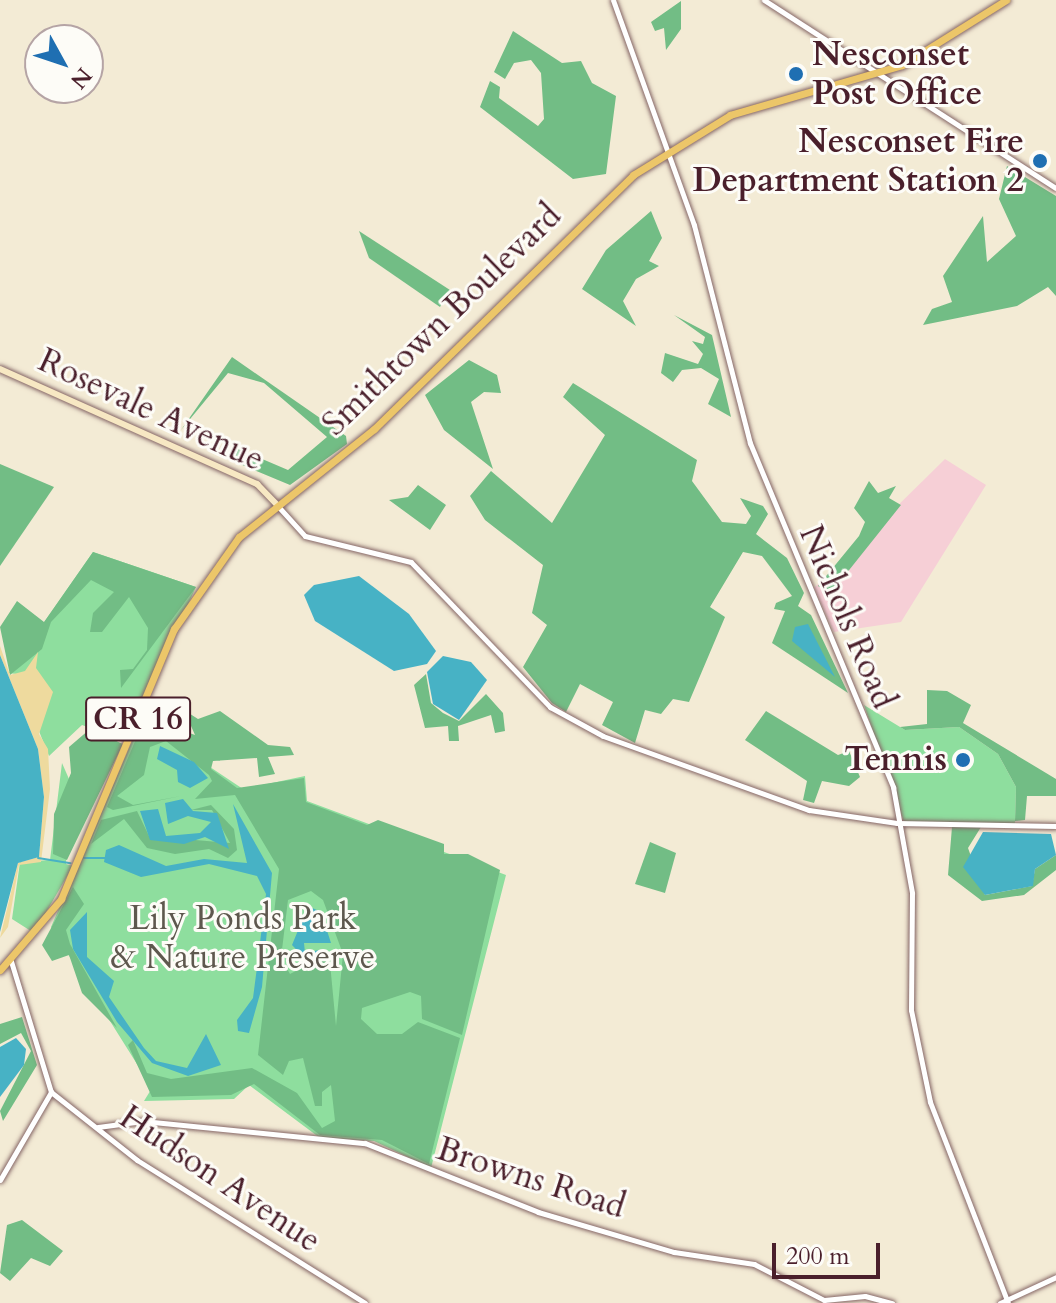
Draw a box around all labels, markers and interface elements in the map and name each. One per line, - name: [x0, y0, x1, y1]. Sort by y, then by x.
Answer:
- north arrow: [24, 24, 104, 104]
- place label: Nesconset Post Office: [812, 34, 982, 114]
- text: N: [63, 61, 98, 95]
- marker: Nesconset Post Office: [787, 65, 805, 83]
- place label: Nesconset Fire Department Station 2: [692, 121, 1024, 200]
- marker: Nesconset Fire Department Station 2: [1031, 152, 1049, 170]
- street label: Smithtown Boulevard: [314, 195, 570, 445]
- street label: Rosevale Avenue: [32, 340, 270, 480]
- street label: Nichols Road: [790, 519, 904, 715]
- road number: CR 16: [84, 691, 192, 747]
- place label: Tennis: [844, 740, 947, 780]
- marker: Tennis: [954, 751, 972, 769]
- park label: Lily Ponds Park & Nature Preserve: [111, 898, 375, 978]
- street label: Hudson Avenue: [112, 1097, 328, 1261]
- street label: Browns Road: [432, 1128, 630, 1228]
- scale bar: [776, 1227, 884, 1277]
- text: 200 m: [786, 1240, 850, 1273]

